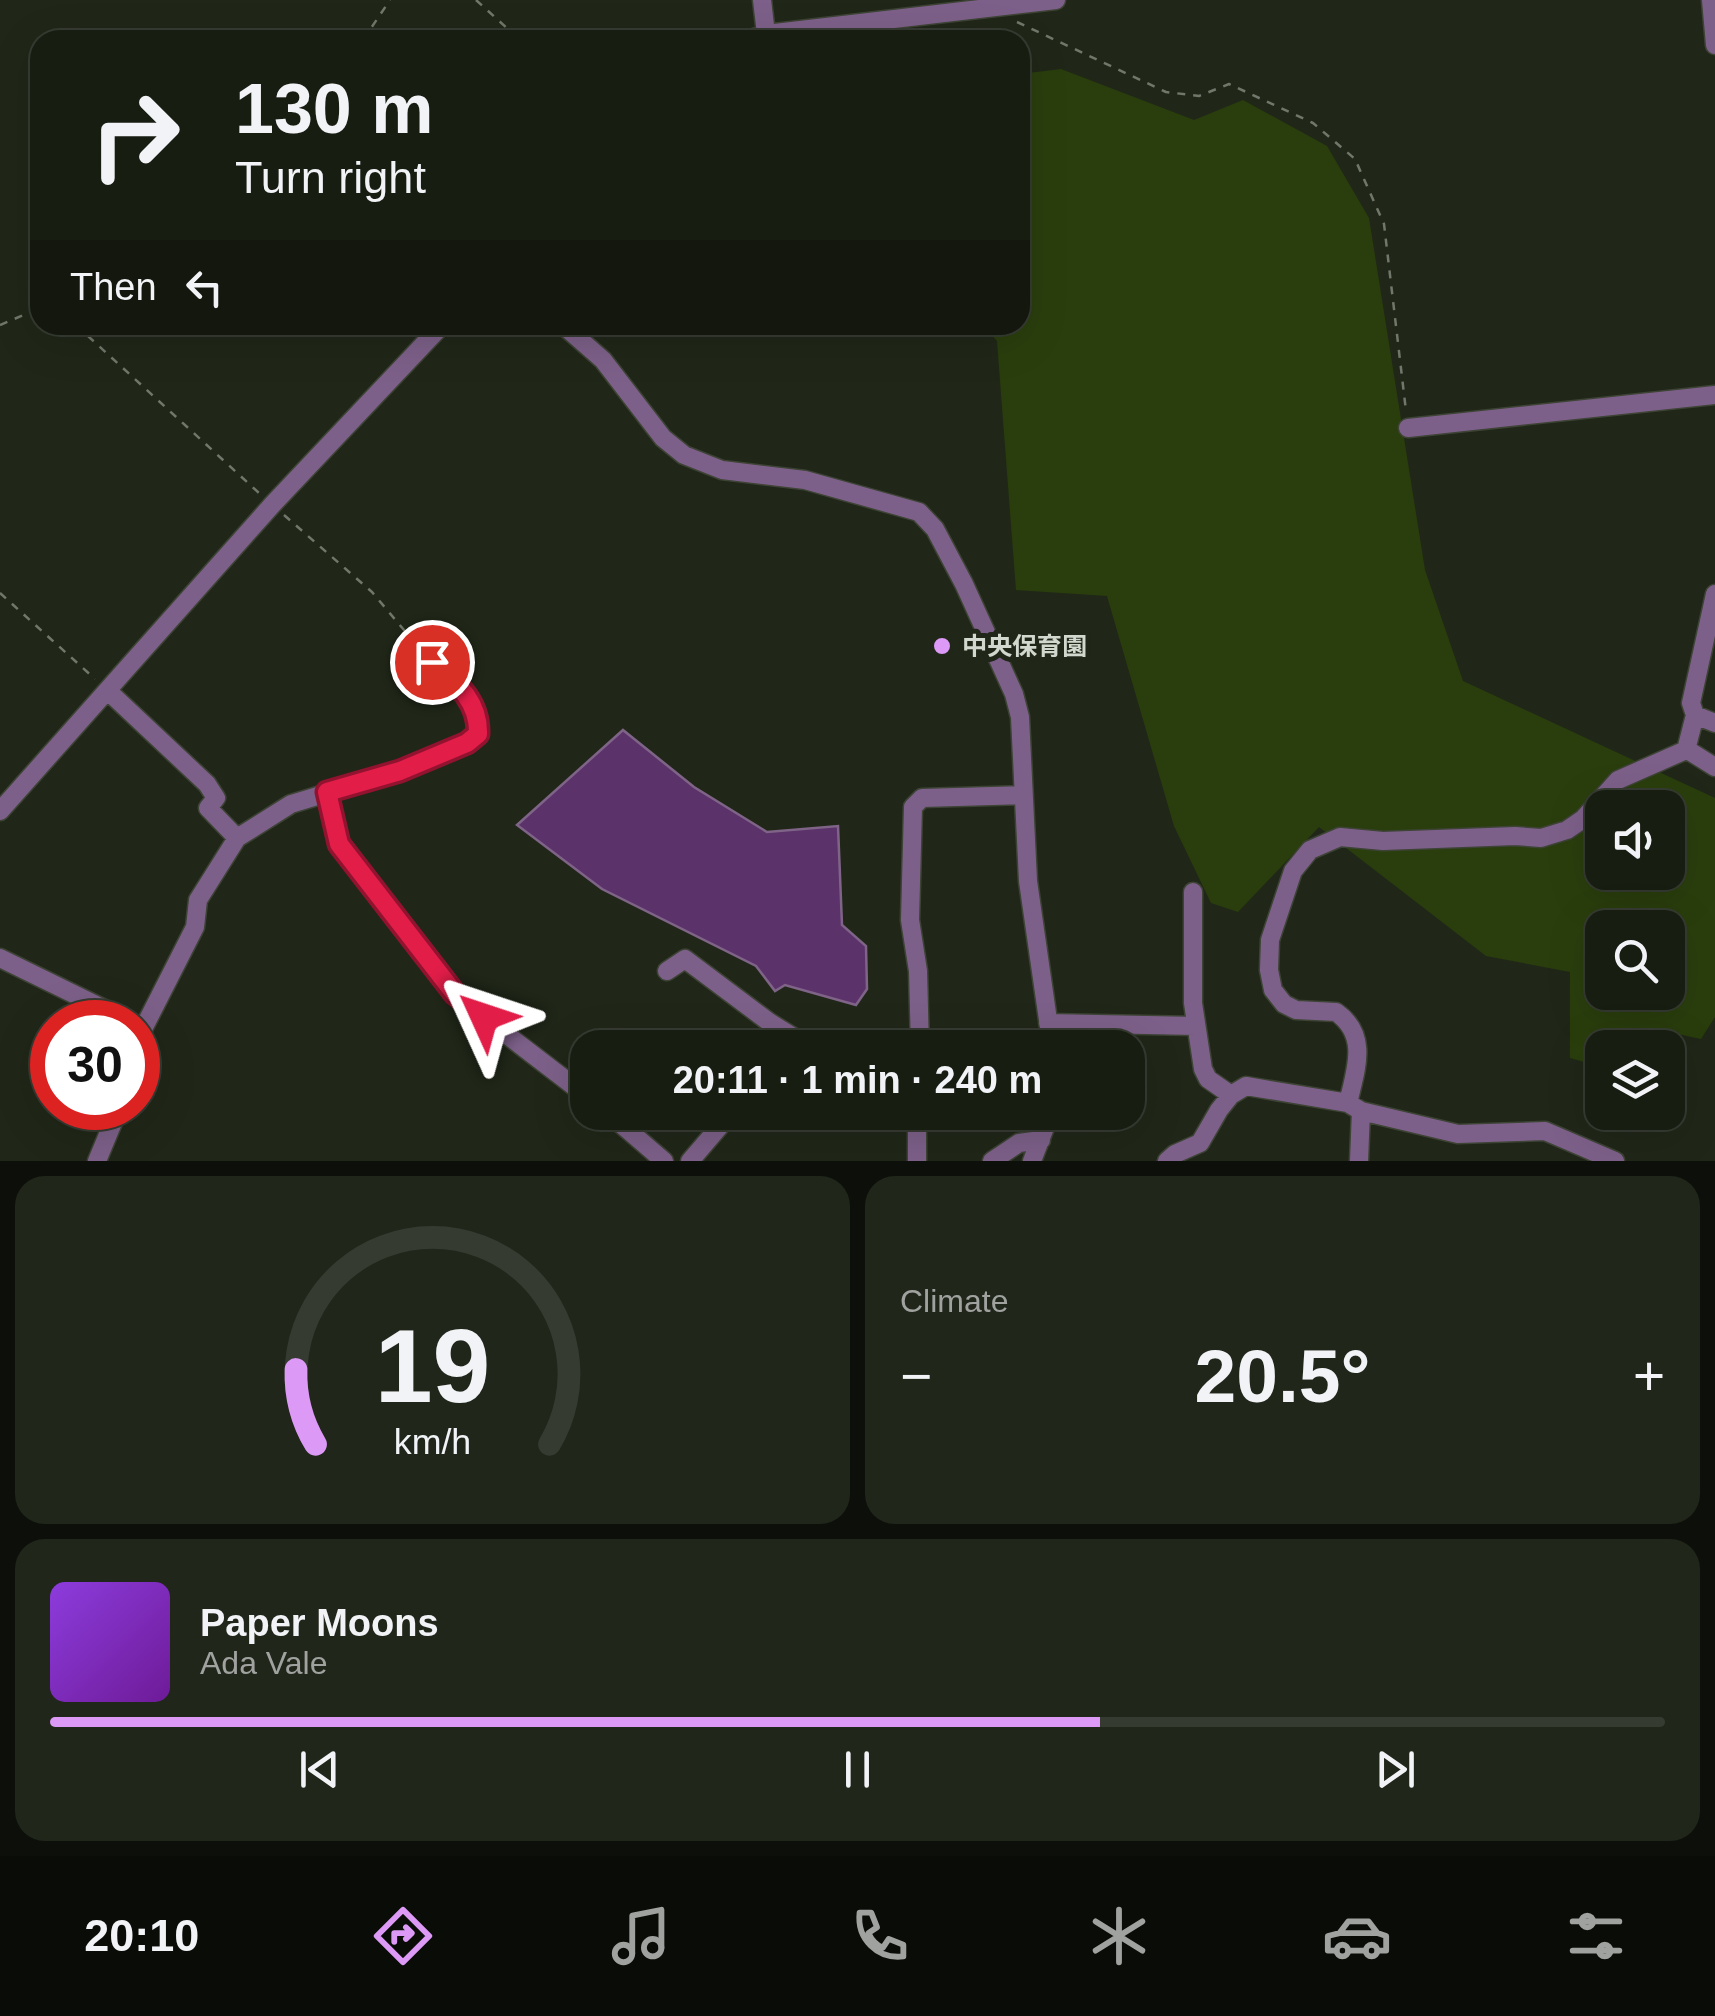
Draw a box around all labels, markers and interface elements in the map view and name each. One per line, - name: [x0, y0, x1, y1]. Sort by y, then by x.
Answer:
- icon: right: [70, 70, 200, 200]
- text: 130 m: [235, 70, 433, 148]
- text: Turn right: [235, 152, 426, 203]
- icon: left: [177, 260, 232, 315]
- text: Then: [70, 266, 157, 308]
- pin: [390, 620, 475, 705]
- place label: 中央保育園: [962, 632, 1087, 660]
- icon: arrive: [405, 635, 460, 690]
- marker: 中央保育園: [931, 635, 953, 657]
- map controls: [1585, 790, 1685, 1130]
- button: sound: [1585, 790, 1685, 890]
- button: search: [1585, 910, 1685, 1010]
- position arrow: [432, 965, 536, 1069]
- speed limit sign: 30: [30, 1000, 160, 1130]
- button: layers: [1585, 1030, 1685, 1130]
- text: 20:11 · 1 min · 240 m: [673, 1059, 1042, 1101]
- text: Climate: [900, 1283, 1008, 1319]
- text: 19: [375, 1308, 490, 1424]
- text: 20.5°: [1195, 1334, 1370, 1418]
- text: −: [900, 1345, 932, 1407]
- text: +: [1633, 1345, 1665, 1407]
- text: km/h: [394, 1422, 471, 1462]
- text: Paper Moons: [200, 1602, 439, 1644]
- text: Ada Vale: [200, 1645, 328, 1681]
- icon: previous: [292, 1742, 347, 1797]
- icon: pause: [830, 1742, 885, 1797]
- icon: next: [1368, 1742, 1423, 1797]
- icon: directions: [368, 1901, 438, 1971]
- icon: music: [606, 1901, 676, 1971]
- icon: phone: [845, 1901, 915, 1971]
- icon: climate: [1084, 1901, 1154, 1971]
- icon: car: [1322, 1901, 1392, 1971]
- icon: filters: [1561, 1901, 1631, 1971]
- text: 20:10: [84, 1910, 199, 1961]

